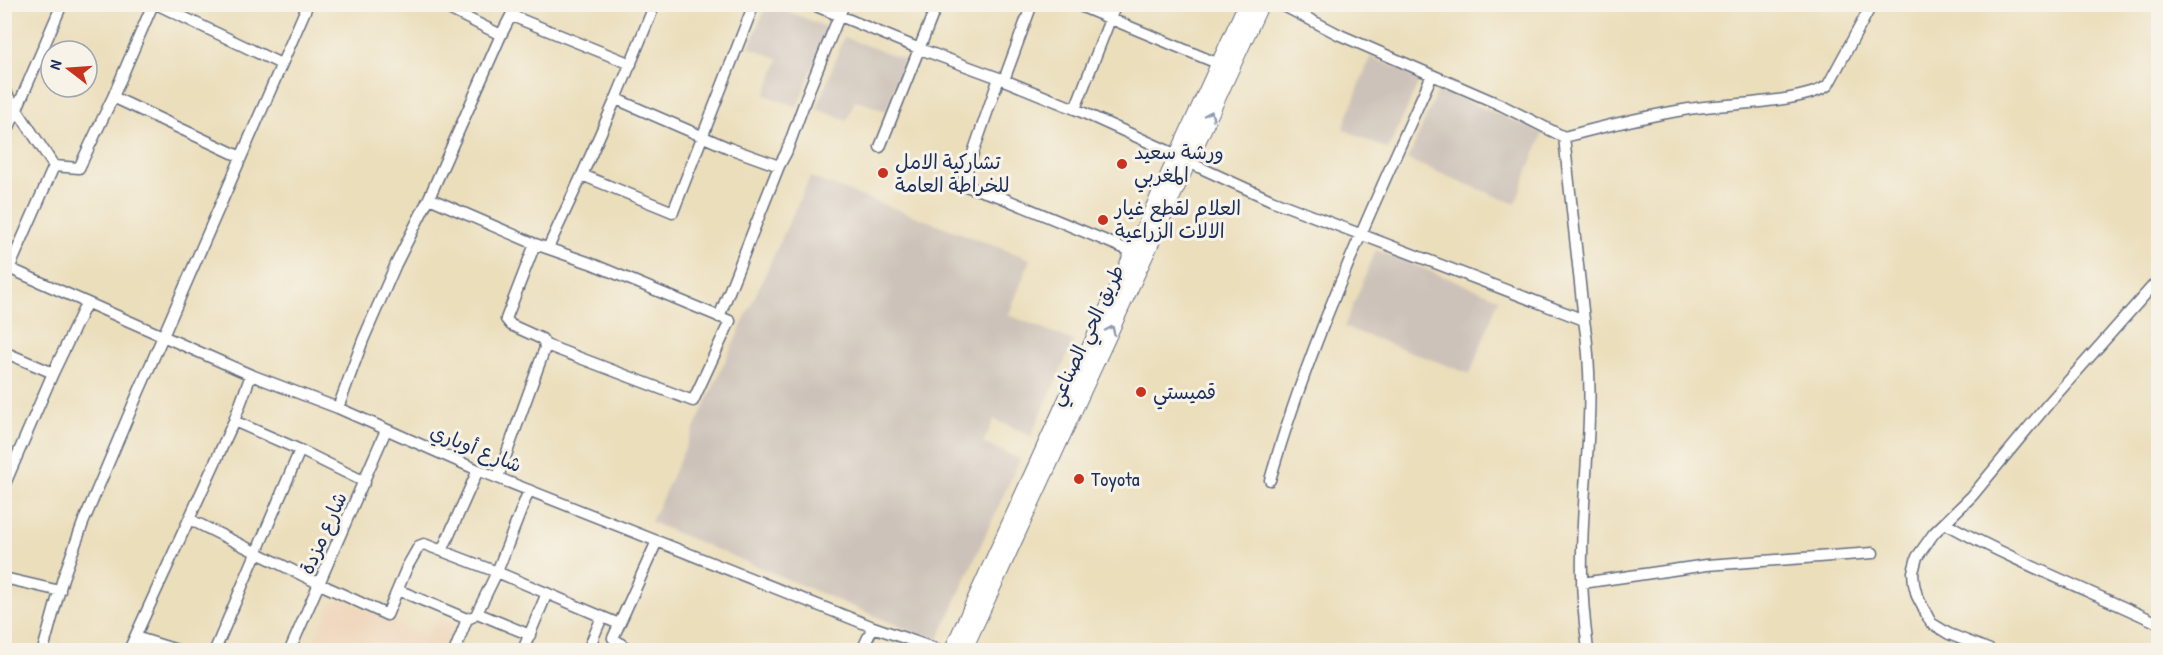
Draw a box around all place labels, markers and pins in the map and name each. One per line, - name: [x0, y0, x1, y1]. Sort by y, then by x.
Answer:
- place label: ورشة سعيد المغربي: [1134, 138, 1224, 193]
- place label: تشاركية الامل للخراطة العامة: [895, 148, 1010, 198]
- marker: ورشة سعيد المغربي: [1115, 157, 1129, 171]
- marker: تشاركية الامل للخراطة العامة: [876, 166, 890, 180]
- place label: العلام لقطع غيار الالات الزراعية: [1113, 194, 1241, 244]
- marker: العلام لقطع غيار الالات الزراعية: [1096, 213, 1110, 227]
- place label: قميستي: [1153, 378, 1216, 410]
- marker: قميستي: [1134, 385, 1148, 399]
- place label: Toyota: [1091, 465, 1140, 492]
- marker: Toyota: [1072, 472, 1086, 486]

